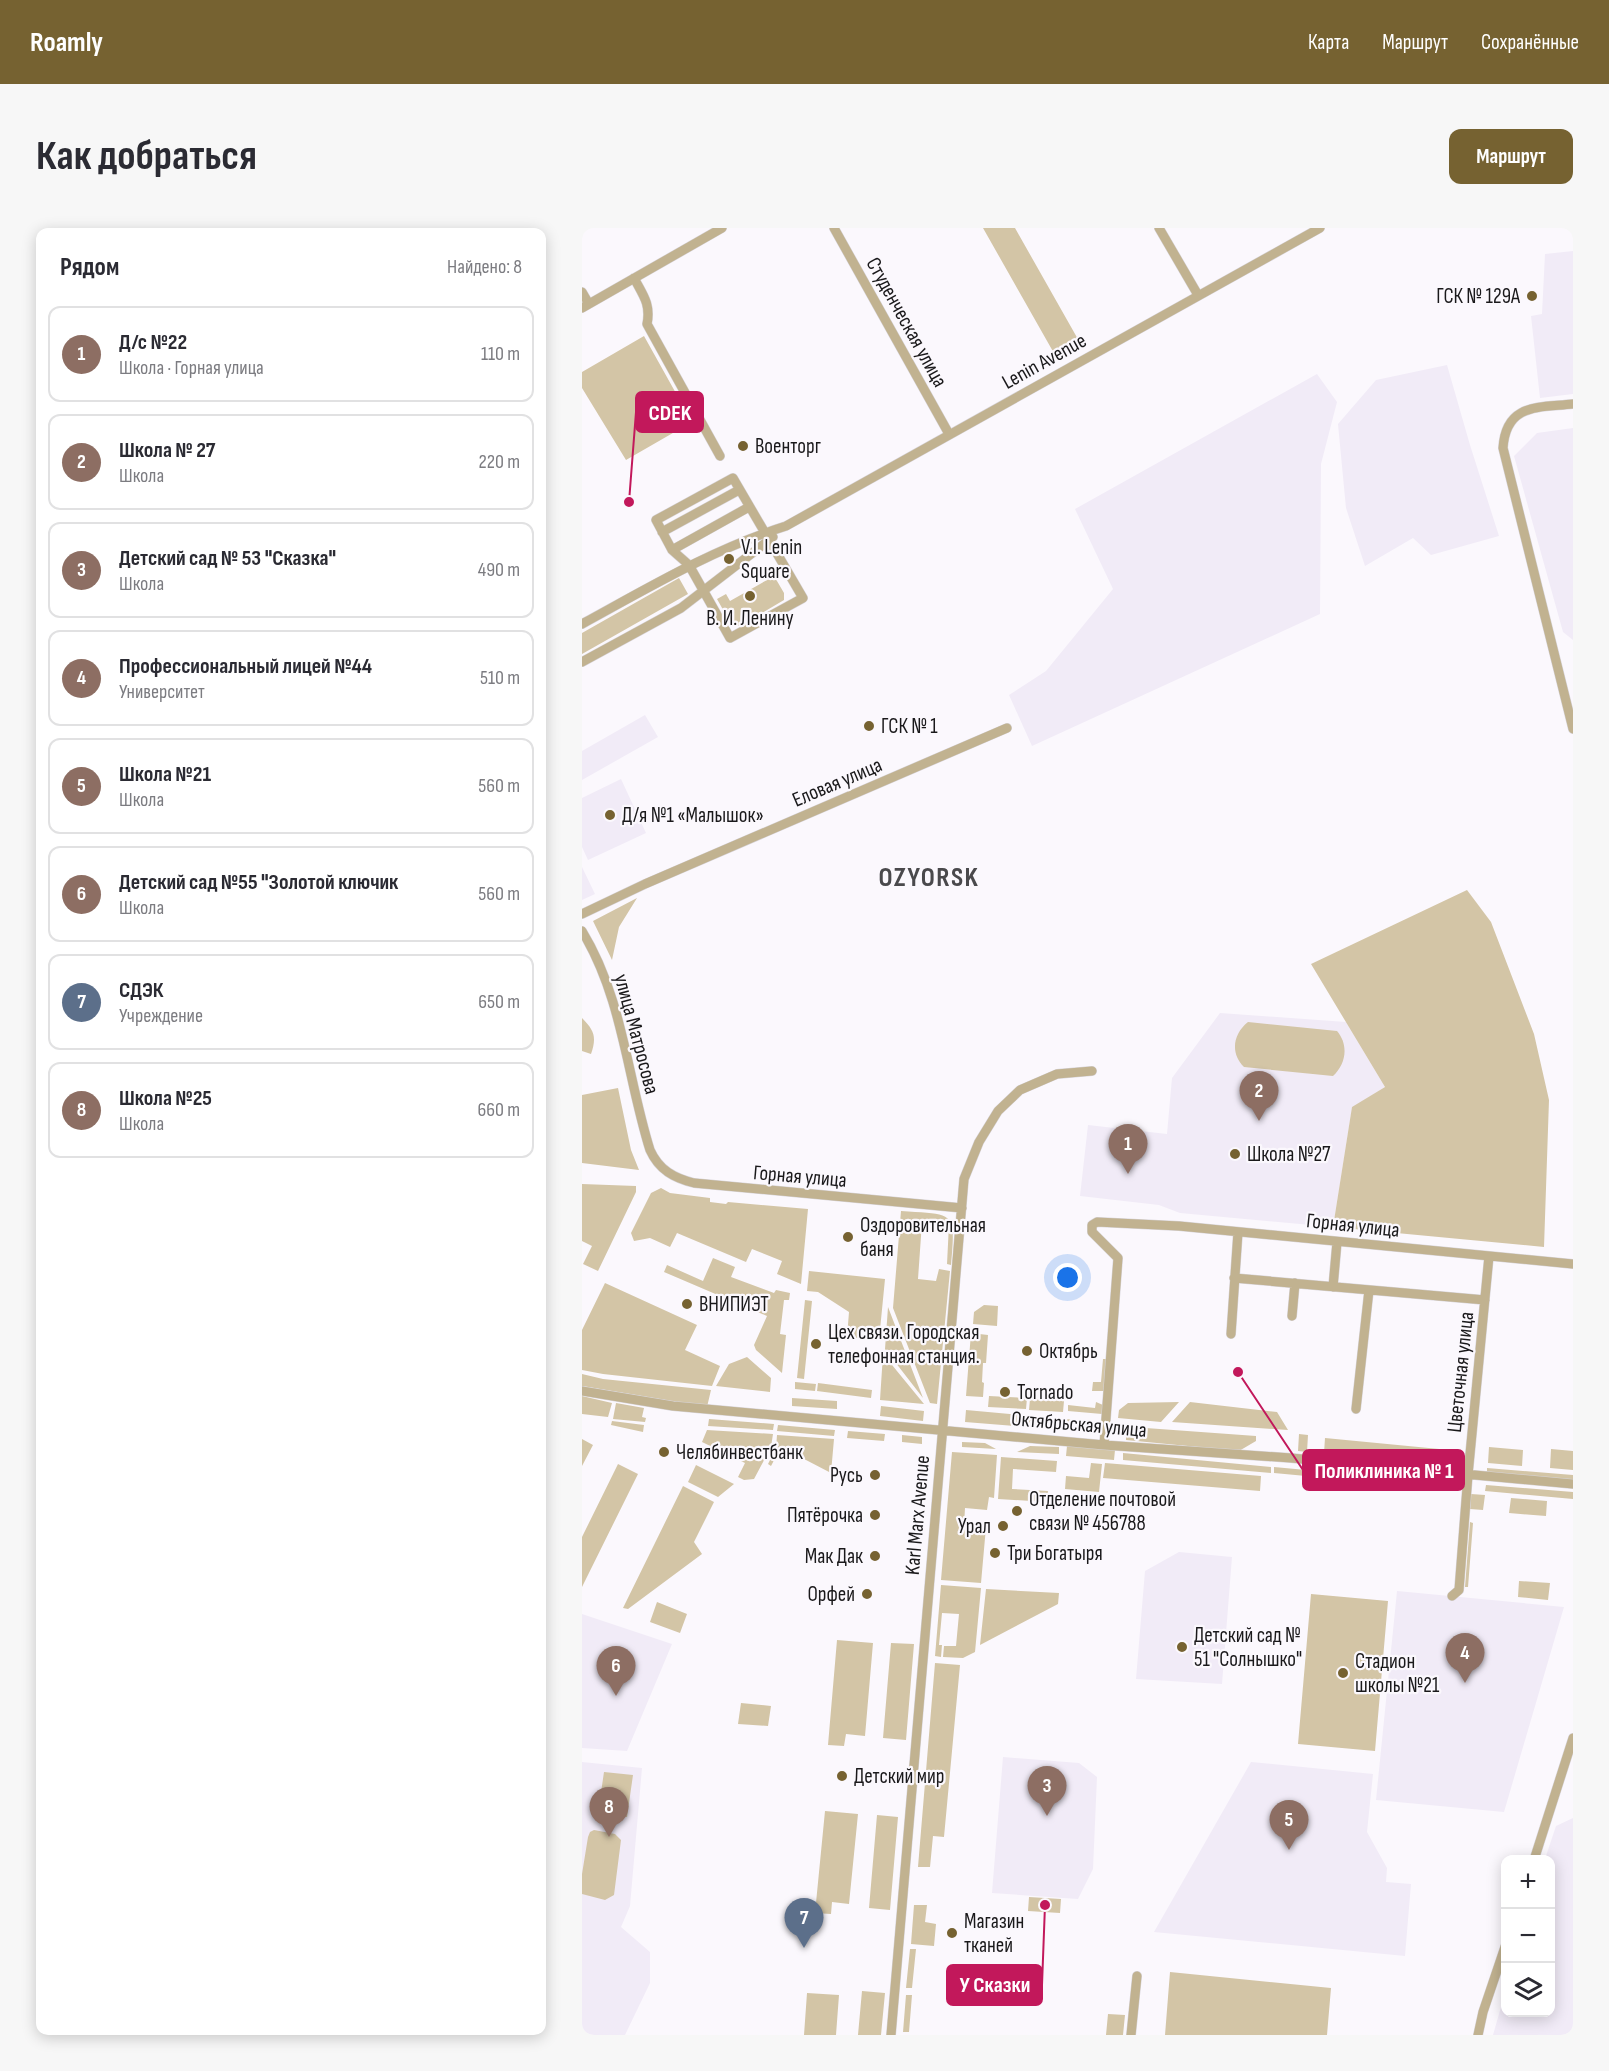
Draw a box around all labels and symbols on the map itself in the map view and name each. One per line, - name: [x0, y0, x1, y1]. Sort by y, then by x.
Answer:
- street label: Студенческая улица: [861, 253, 953, 392]
- place label: ГСК № 129А: [1436, 284, 1521, 309]
- marker: ГСК № 129А: [1525, 289, 1539, 303]
- street label: Lenin Avenue: [998, 328, 1091, 395]
- callout: CDEK: [636, 392, 703, 432]
- text: CDEK: [648, 400, 692, 427]
- place label: Военторг: [755, 434, 821, 459]
- marker: Военторг: [736, 439, 750, 453]
- place label: V.I. Lenin Square: [741, 535, 802, 584]
- marker: V.I. Lenin Square: [722, 552, 736, 566]
- marker: В. И. Ленину: [743, 589, 757, 603]
- place label: В. И. Ленину: [706, 606, 794, 631]
- place label: ГСК № 1: [881, 714, 938, 739]
- marker: ГСК № 1: [862, 719, 876, 733]
- street label: Еловая улица: [789, 752, 886, 813]
- place label: Д/я №1 «Малышок»: [622, 803, 764, 828]
- marker: Д/я №1 «Малышок»: [603, 808, 617, 822]
- district label: OZYORSK: [879, 862, 979, 894]
- street label: улица Матросова: [609, 971, 665, 1097]
- pin: 2: [1240, 1072, 1278, 1121]
- pin: 1: [1108, 1124, 1148, 1174]
- place label: Школа №27: [1247, 1142, 1331, 1167]
- marker: Школа №27: [1228, 1147, 1242, 1161]
- street label: Горная улица: [752, 1160, 848, 1193]
- street label: Горная улица: [1305, 1208, 1401, 1243]
- place label: Оздоровительная баня: [860, 1213, 986, 1262]
- marker: Оздоровительная баня: [841, 1230, 855, 1244]
- your location: [1053, 1263, 1082, 1292]
- place label: ВНИПИЭТ: [699, 1292, 769, 1317]
- marker: ВНИПИЭТ: [680, 1297, 694, 1311]
- street label: Цветочная улица: [1442, 1310, 1479, 1434]
- place label: Цех связи. Городская телефонная станция.: [828, 1320, 980, 1369]
- marker: Цех связи. Городская телефонная станция.: [809, 1337, 823, 1351]
- place label: Октябрь: [1039, 1339, 1098, 1364]
- marker: Октябрь: [1020, 1344, 1034, 1358]
- place label: Tornado: [1017, 1380, 1073, 1405]
- marker: Tornado: [998, 1385, 1012, 1399]
- street label: Октябрьская улица: [1010, 1406, 1148, 1443]
- place label: Челябинвестбанк: [676, 1440, 803, 1465]
- marker: Челябинвестбанк: [657, 1445, 671, 1459]
- callout: Поликлиника № 1: [1303, 1450, 1464, 1490]
- street label: Karl Marx Avenue: [900, 1454, 935, 1576]
- text: Поликлиника № 1: [1314, 1458, 1454, 1485]
- place label: Русь: [830, 1463, 863, 1488]
- marker: Русь: [868, 1468, 882, 1482]
- place label: Отделение почтовой связи № 456788: [1029, 1487, 1176, 1536]
- place label: Пятёрочка: [787, 1503, 863, 1528]
- marker: Отделение почтовой связи № 456788: [1010, 1504, 1024, 1518]
- marker: Пятёрочка: [868, 1508, 882, 1522]
- place label: Урал: [958, 1514, 991, 1539]
- marker: Урал: [996, 1519, 1010, 1533]
- place label: Три Богатыря: [1007, 1541, 1103, 1566]
- place label: Мак Дак: [805, 1544, 863, 1569]
- marker: Три Богатыря: [988, 1546, 1002, 1560]
- marker: Мак Дак: [868, 1549, 882, 1563]
- place label: Орфей: [807, 1582, 855, 1607]
- marker: Орфей: [860, 1587, 874, 1601]
- place label: Детский сад № 51 "Солнышко": [1194, 1623, 1302, 1672]
- pin: 4: [1446, 1634, 1484, 1683]
- marker: Детский сад № 51 "Солнышко": [1175, 1640, 1189, 1654]
- pin: 6: [597, 1646, 636, 1696]
- place label: Стадион школы №21: [1355, 1649, 1440, 1698]
- marker: Стадион школы №21: [1336, 1666, 1350, 1680]
- place label: Детский мир: [854, 1764, 944, 1789]
- pin: 3: [1028, 1766, 1066, 1816]
- marker: Детский мир: [835, 1769, 849, 1783]
- pin: 8: [590, 1788, 628, 1837]
- pin: 5: [1270, 1800, 1308, 1850]
- pin: 7: [784, 1898, 824, 1948]
- place label: Магазин тканей: [964, 1909, 1024, 1958]
- marker: Магазин тканей: [945, 1926, 959, 1940]
- callout: У Сказки: [947, 1965, 1042, 2005]
- text: У Сказки: [960, 1972, 1030, 1999]

